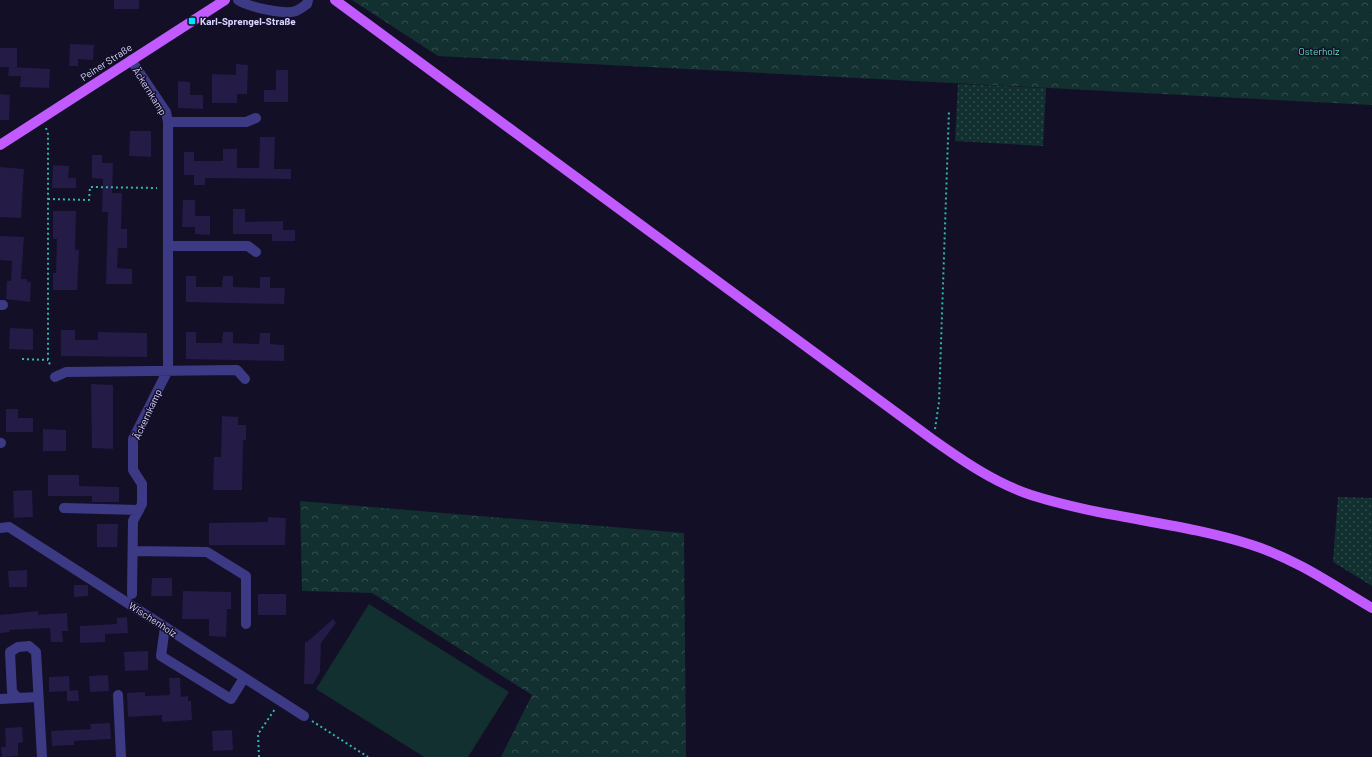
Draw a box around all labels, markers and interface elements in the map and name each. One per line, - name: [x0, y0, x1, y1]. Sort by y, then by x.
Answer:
- place label: Karl-Sprengel-Straße: [200, 15, 296, 27]
- marker: Karl-Sprengel-Straße: [187, 16, 197, 26]
- street label: Peiner Straße: [78, 41, 134, 83]
- park label: Osterholz: [1299, 45, 1340, 57]
- street label: Äckernkamp: [131, 65, 169, 117]
- street label: Äckernkamp: [130, 387, 164, 441]
- street label: Wischenholz: [127, 599, 180, 639]

